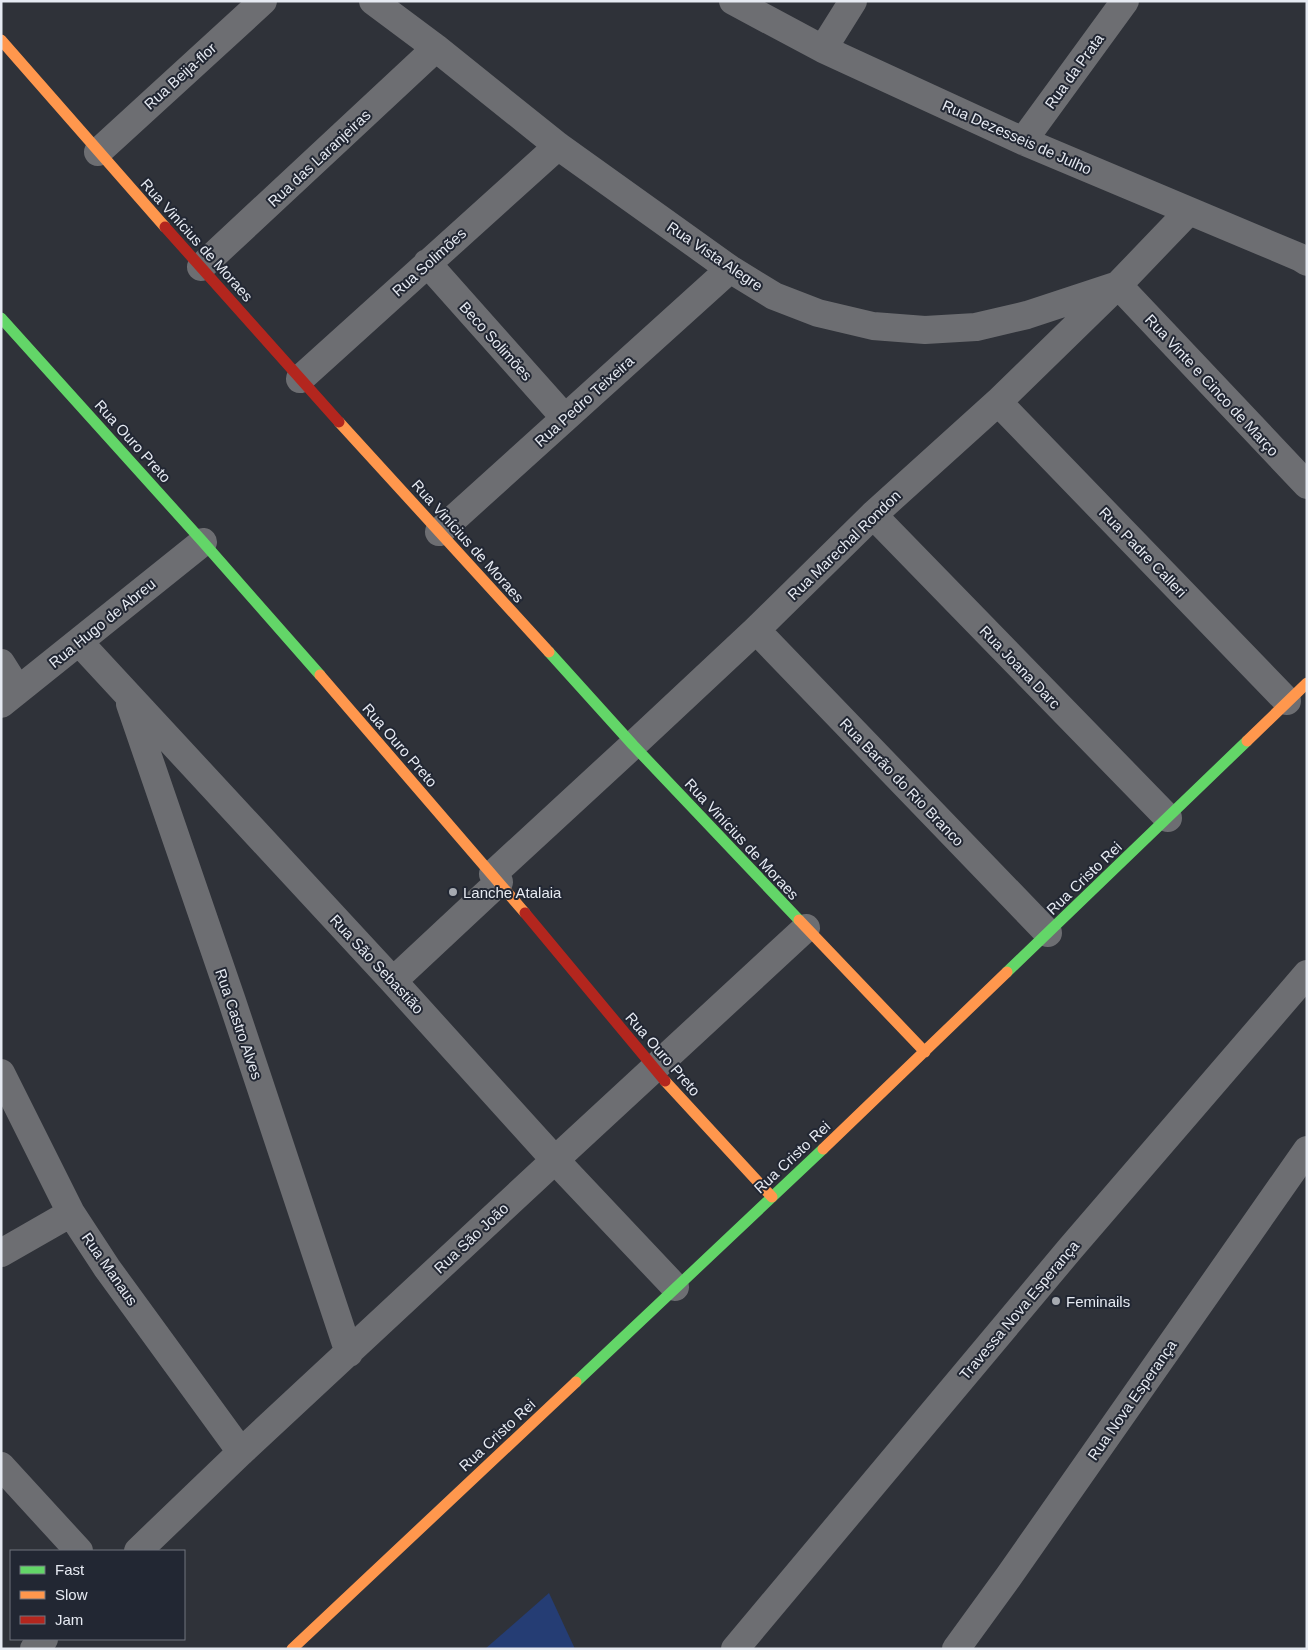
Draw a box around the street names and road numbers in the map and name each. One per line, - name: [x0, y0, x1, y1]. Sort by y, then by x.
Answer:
- street label: Rua da Prata: [1041, 30, 1107, 112]
- street label: Rua Beija-flor: [141, 39, 219, 113]
- street label: Rua Dezesseis de Julho: [940, 96, 1094, 178]
- street label: Rua das Laranjeiras: [264, 106, 374, 210]
- street label: Rua Vinícius de Moraes: [137, 175, 257, 305]
- street label: Rua Vista Alegre: [664, 218, 766, 294]
- street label: Rua Solimões: [389, 224, 469, 300]
- street label: Beco Solimões: [456, 298, 536, 384]
- street label: Rua Vinte e Cinco de Março: [1142, 311, 1282, 459]
- street label: Rua Pedro Teixeira: [531, 352, 637, 450]
- street label: Rua Ouro Preto: [92, 396, 174, 486]
- street label: Rua Vinícius de Moraes: [408, 476, 528, 606]
- street label: Rua Marechal Rondon: [784, 487, 904, 603]
- street label: Rua Padre Calleri: [1096, 504, 1190, 600]
- street label: Rua Hugo de Abreu: [45, 575, 159, 671]
- street label: Rua Joana Darc: [976, 622, 1064, 712]
- street label: Rua Ouro Preto: [359, 700, 441, 790]
- street label: Rua Barão do Rio Branco: [837, 715, 967, 849]
- street label: Rua Vinícius de Moraes: [682, 775, 802, 903]
- street label: Rua Cristo Rei: [1043, 838, 1125, 918]
- street label: Rua São Sebastião: [327, 911, 427, 1017]
- street label: Rua Castro Alves: [212, 966, 266, 1082]
- street label: Rua Ouro Preto: [622, 1009, 704, 1099]
- street label: Rua Cristo Rei: [751, 1118, 833, 1196]
- street label: Rua São João: [430, 1199, 512, 1277]
- street label: Rua Manaus: [79, 1229, 141, 1309]
- street label: Travessa Nova Esperança: [956, 1237, 1083, 1383]
- street label: Rua Nova Esperança: [1084, 1336, 1180, 1463]
- street label: Rua Cristo Rei: [456, 1396, 538, 1474]

